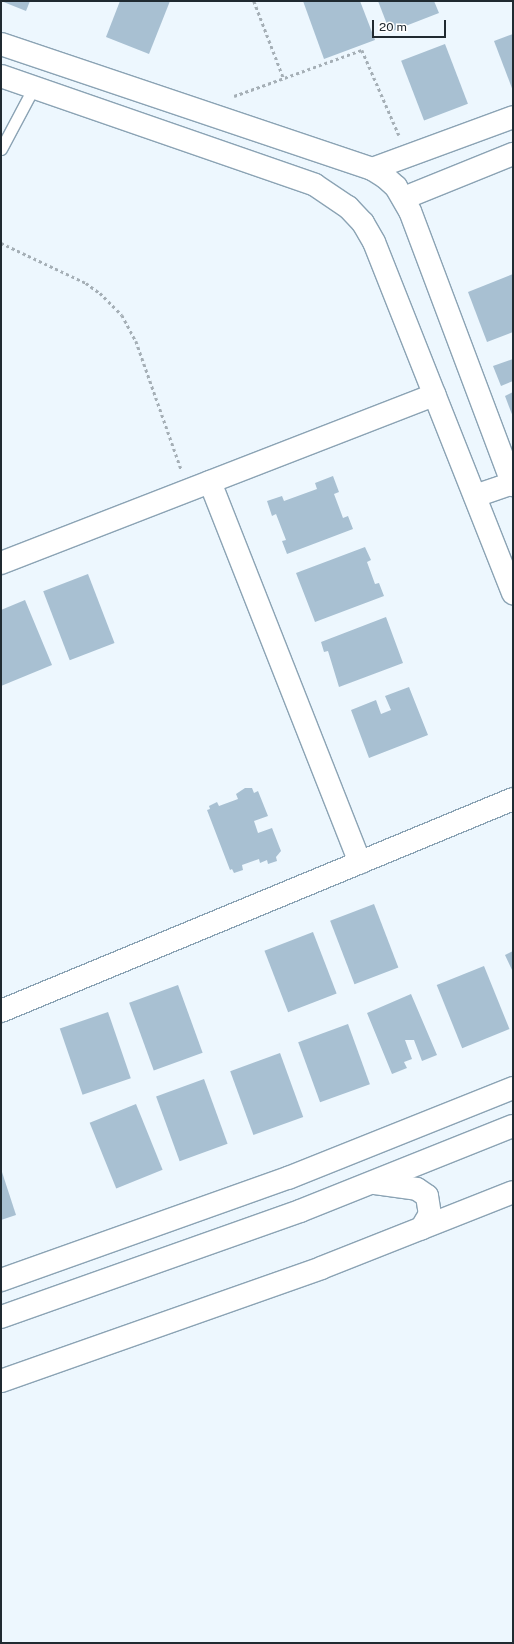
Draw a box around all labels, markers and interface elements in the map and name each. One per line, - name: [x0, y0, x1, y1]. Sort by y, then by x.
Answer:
- scale bar: [374, 12, 448, 38]
- text: 20 m: [379, 20, 407, 34]

